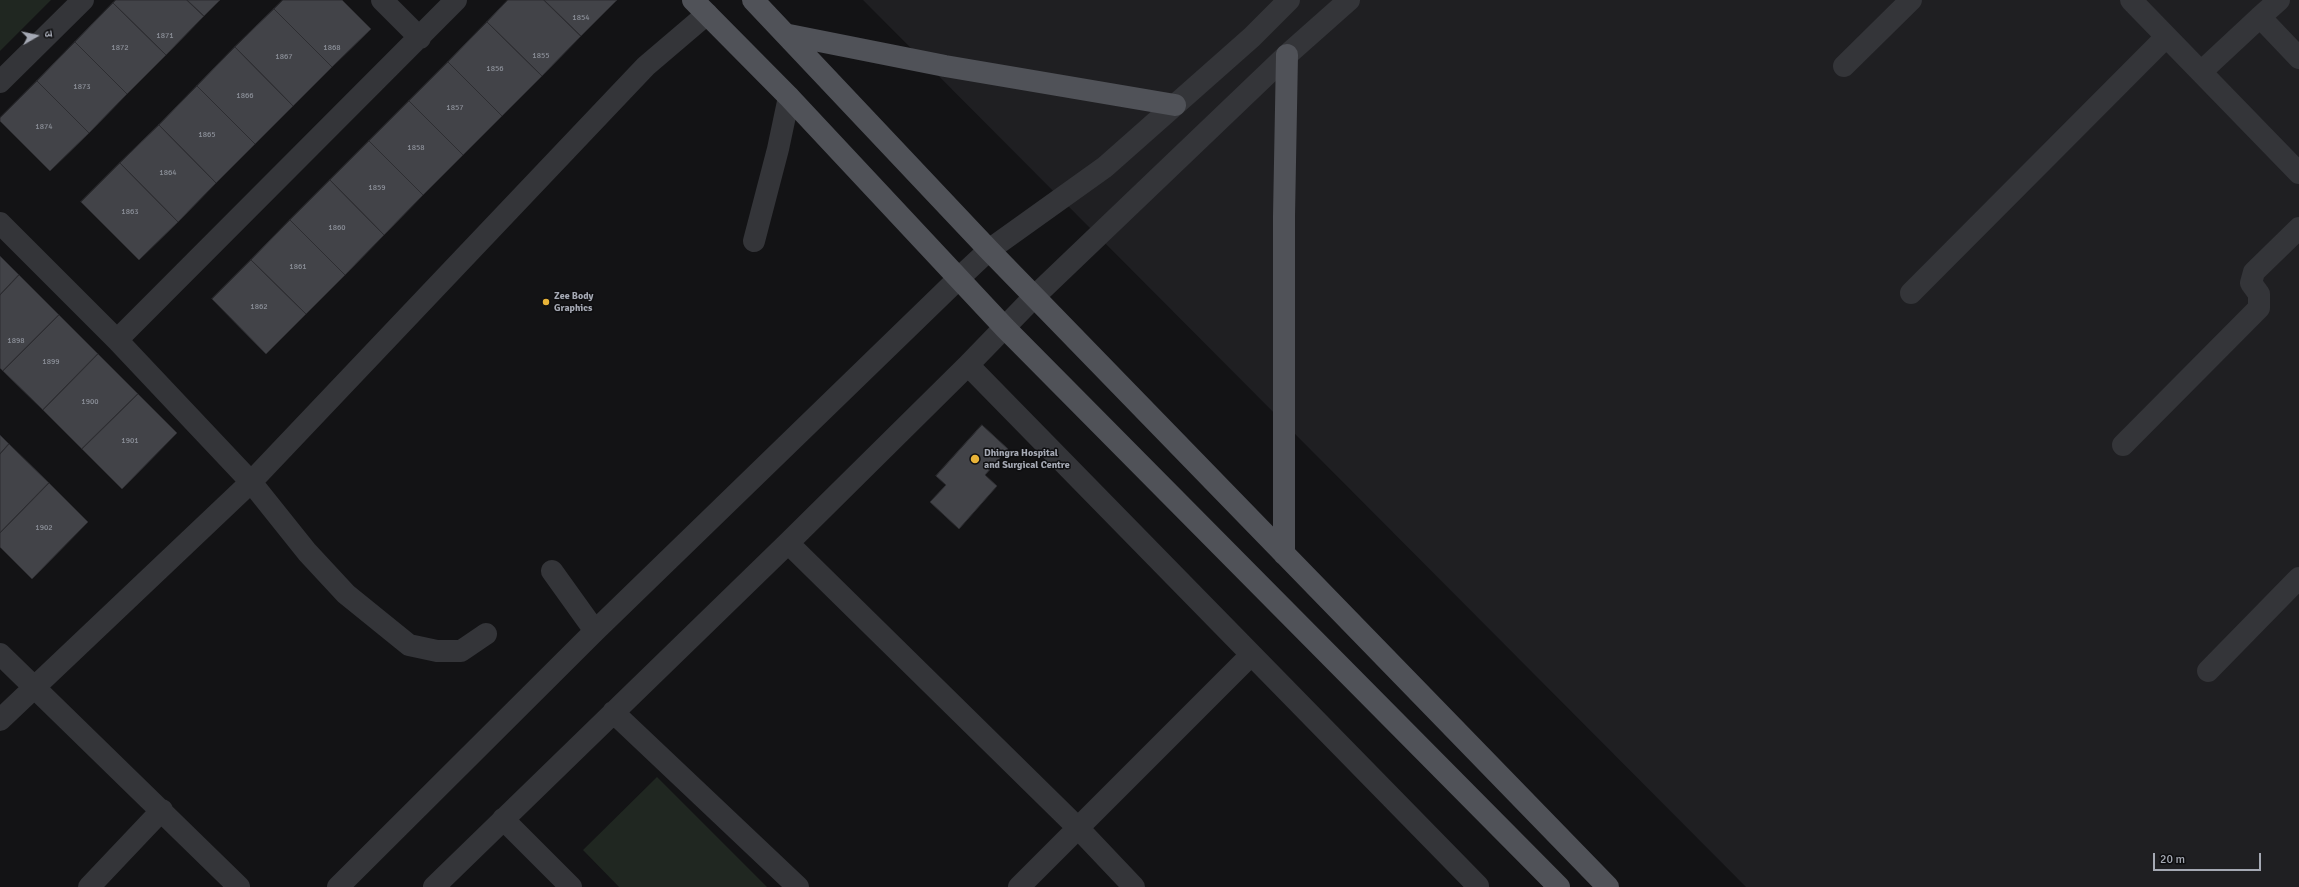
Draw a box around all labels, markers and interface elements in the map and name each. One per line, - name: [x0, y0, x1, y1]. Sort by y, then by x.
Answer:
- house number: 1854: [572, 13, 590, 23]
- north arrow: [16, 16, 56, 56]
- text: उ: [41, 30, 55, 38]
- house number: 1871: [156, 31, 174, 41]
- house number: 1872: [111, 43, 129, 53]
- house number: 1868: [323, 43, 341, 53]
- house number: 1855: [532, 51, 550, 61]
- house number: 1867: [275, 52, 293, 62]
- house number: 1856: [486, 64, 504, 74]
- house number: 1873: [73, 82, 91, 92]
- house number: 1866: [236, 91, 254, 101]
- house number: 1857: [446, 103, 464, 113]
- house number: 1874: [35, 122, 53, 132]
- house number: 1865: [198, 130, 216, 140]
- house number: 1858: [407, 143, 425, 153]
- house number: 1864: [159, 168, 177, 178]
- house number: 1859: [368, 183, 386, 193]
- house number: 1863: [121, 207, 139, 217]
- house number: 1860: [328, 223, 346, 233]
- house number: 1861: [289, 262, 307, 272]
- place label: Zee Body Graphics: [554, 290, 594, 314]
- marker: Zee Body Graphics: [541, 297, 551, 307]
- house number: 1862: [250, 302, 268, 312]
- house number: 1898: [7, 336, 25, 346]
- house number: 1899: [42, 357, 60, 367]
- house number: 1900: [81, 397, 99, 407]
- house number: 1901: [121, 436, 139, 446]
- place label: Dhingra Hospital and Surgical Centre: [984, 447, 1070, 470]
- marker: Dhingra Hospital and Surgical Centre: [969, 453, 981, 465]
- house number: 1902: [35, 523, 53, 533]
- scale bar: [2155, 845, 2263, 871]
- text: 20 m: [2160, 852, 2185, 867]

